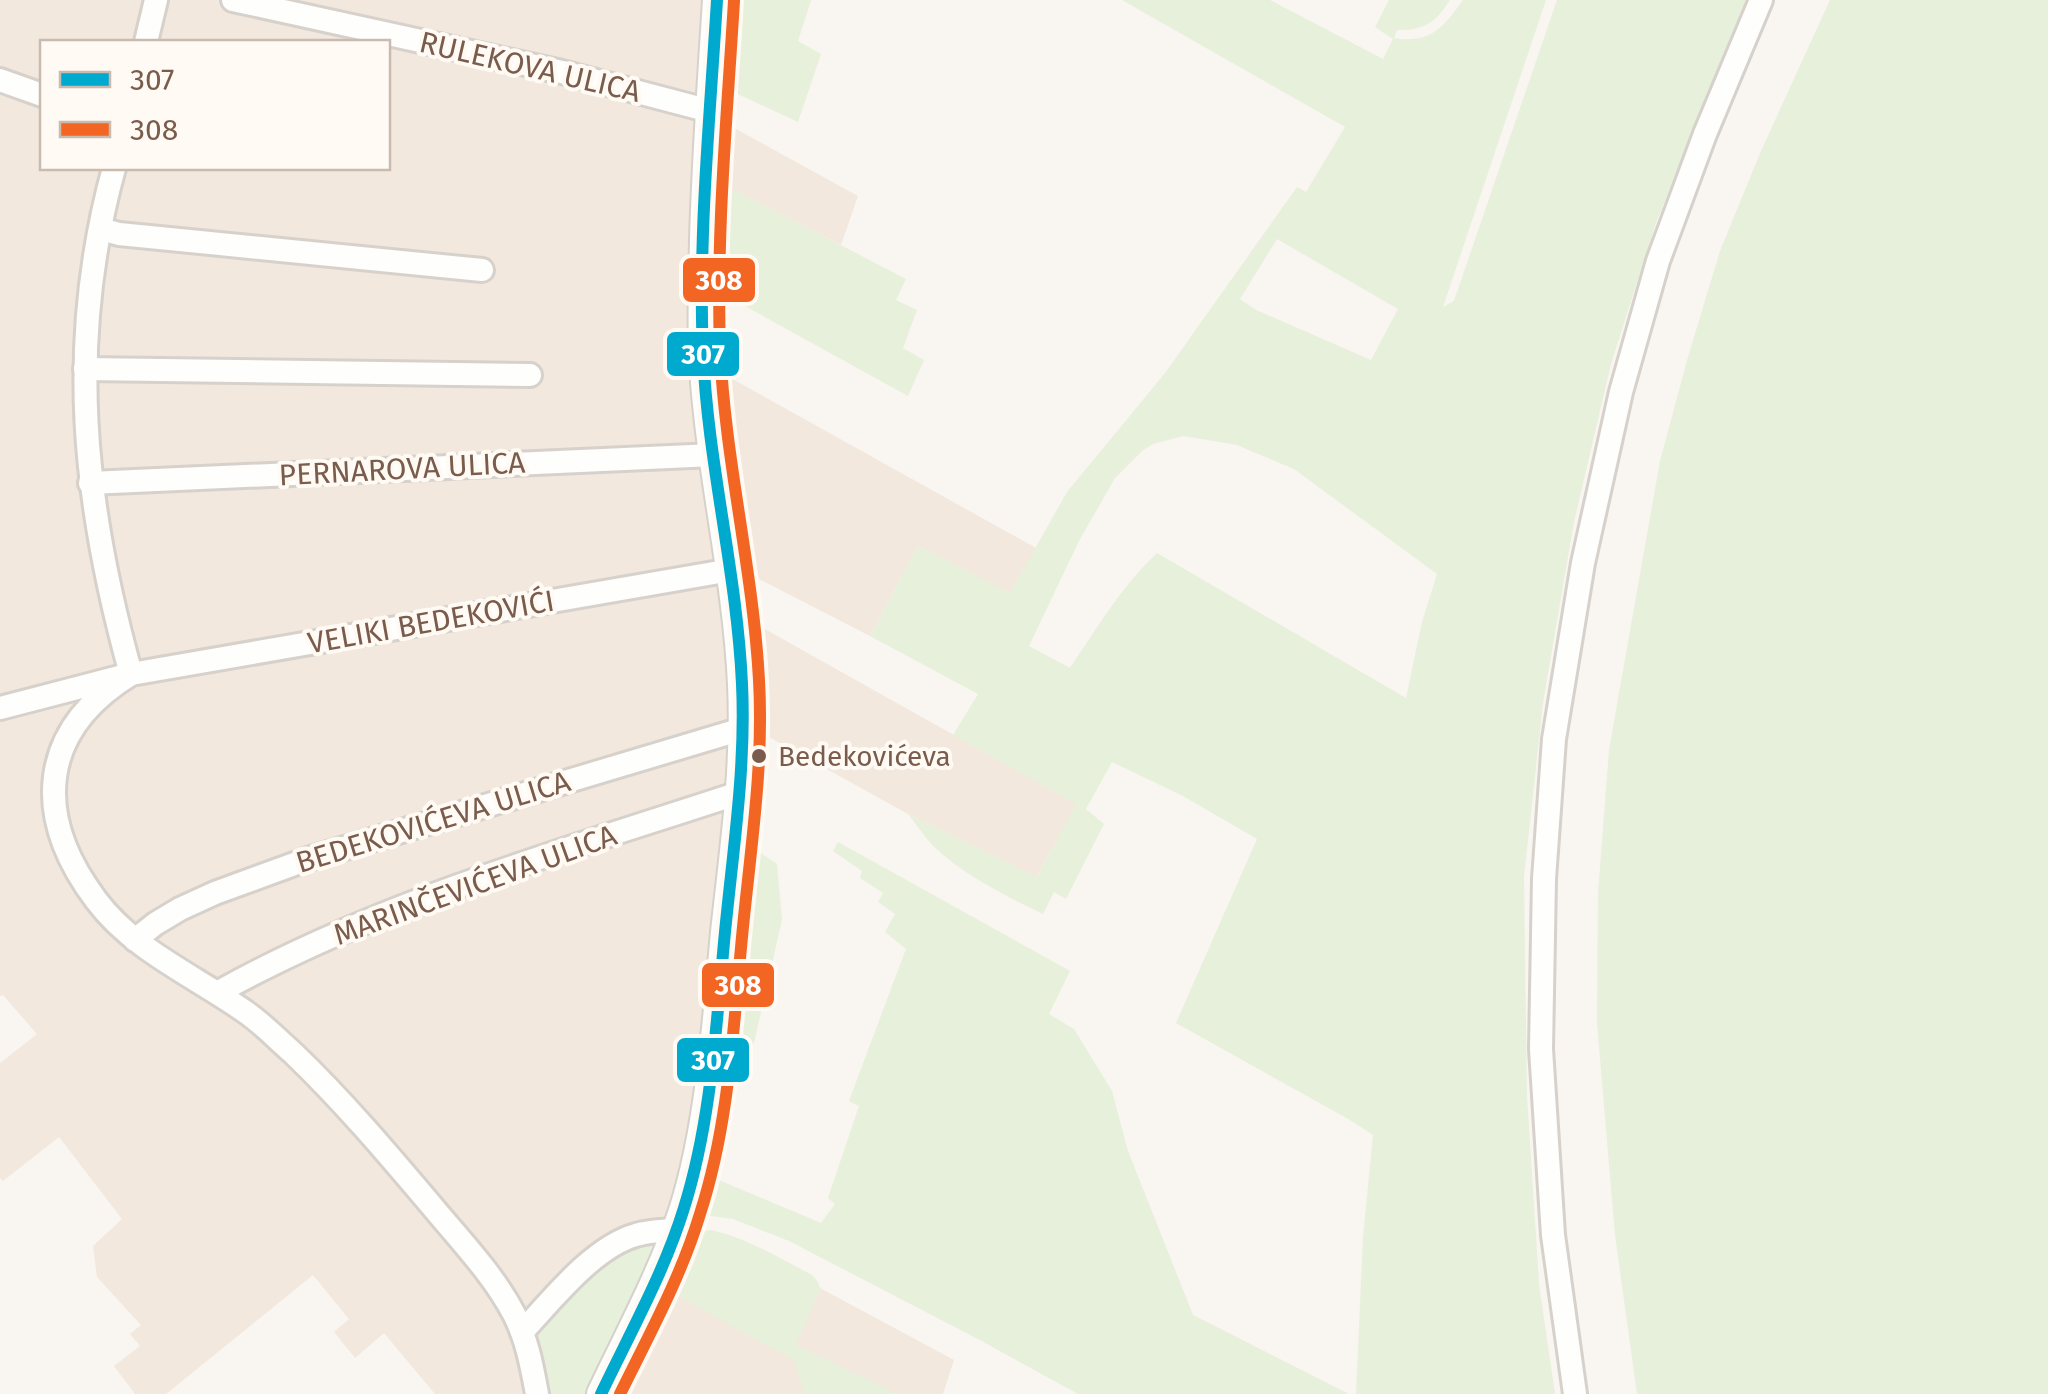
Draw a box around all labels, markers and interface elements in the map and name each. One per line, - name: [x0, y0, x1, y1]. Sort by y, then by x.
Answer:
- street label: RULEKOVA ULICA: [416, 24, 645, 110]
- legend: [40, 40, 390, 170]
- text: 307: [130, 62, 174, 98]
- text: 308: [130, 112, 178, 148]
- line badge: 308: [681, 256, 757, 304]
- text: 308: [694, 264, 743, 297]
- line badge: 307: [665, 330, 741, 378]
- text: 307: [680, 338, 725, 371]
- street label: PERNAROVA ULICA: [278, 445, 527, 493]
- street label: VELIKI BEDEKOVIĆI: [305, 583, 557, 661]
- place label: Bedekovićeva: [778, 740, 951, 773]
- marker: Bedekovićeva: [749, 746, 769, 766]
- street label: BEDEKOVIĆEVA ULICA: [291, 763, 575, 881]
- street label: MARINČEVIĆEVA ULICA: [329, 817, 622, 953]
- line badge: 308: [700, 961, 776, 1009]
- text: 308: [713, 969, 762, 1002]
- line badge: 307: [675, 1036, 751, 1084]
- text: 307: [690, 1044, 735, 1077]

